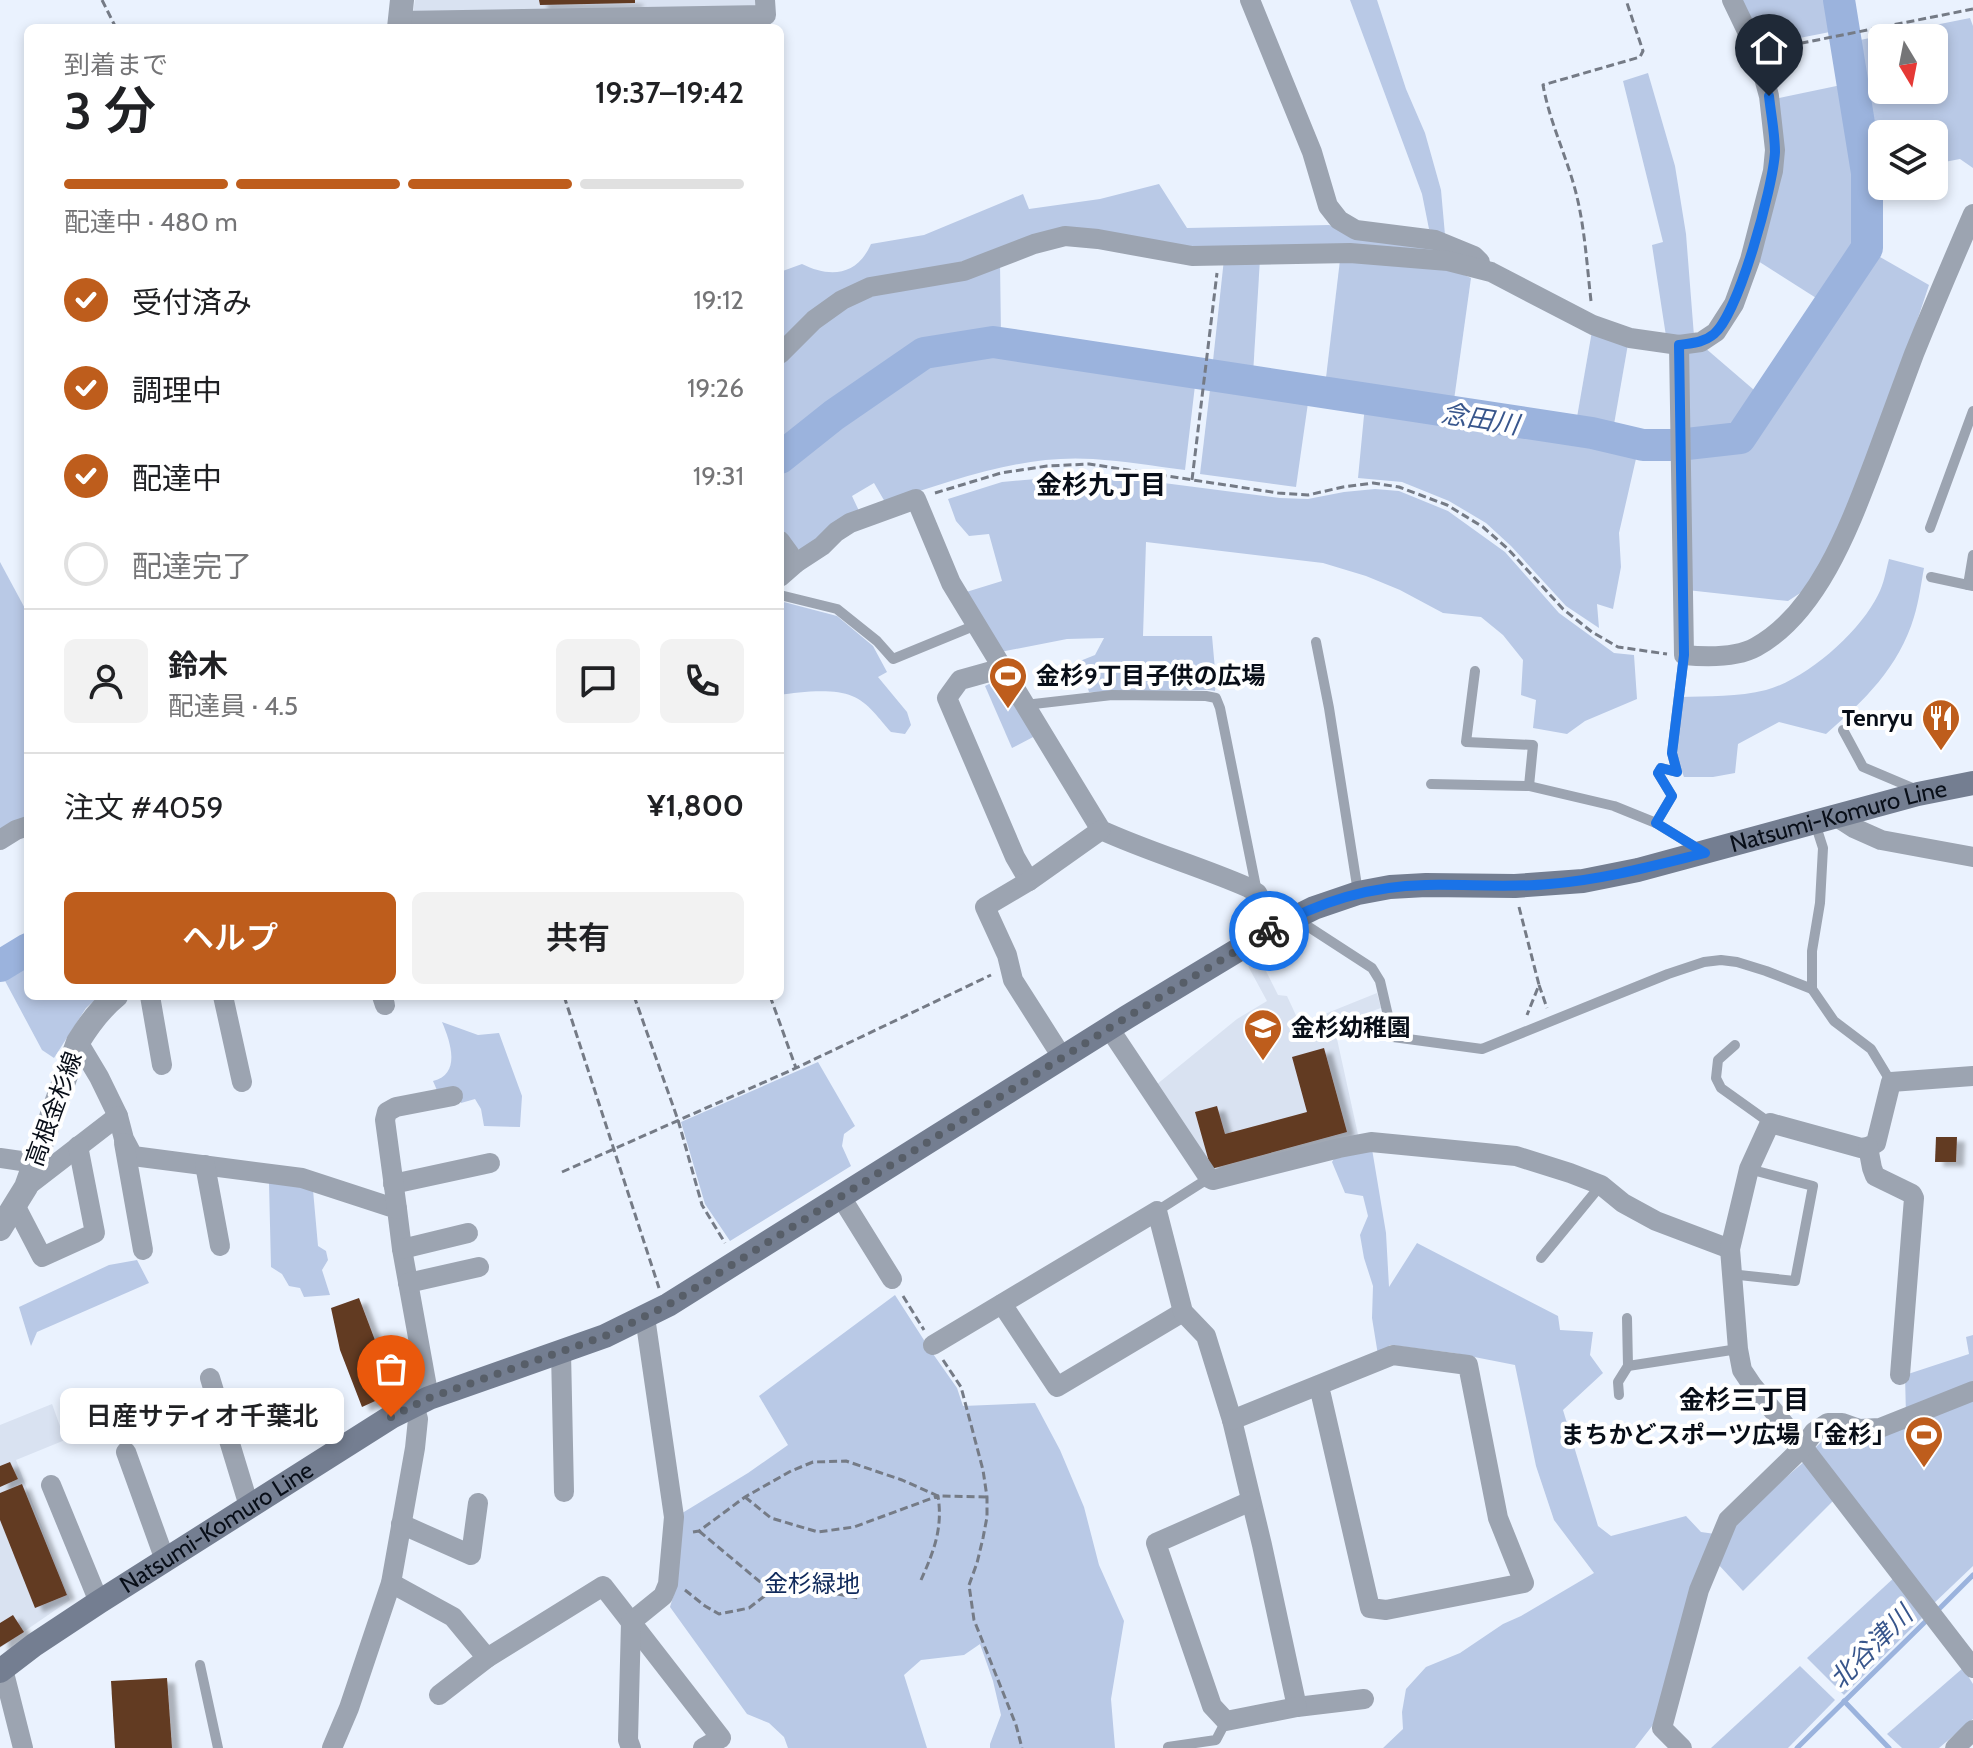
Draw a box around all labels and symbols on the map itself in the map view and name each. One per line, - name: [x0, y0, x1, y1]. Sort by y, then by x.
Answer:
- pin: [1735, 14.0, 1803, 96]
- north arrow: [1868, 24, 1948, 104]
- water label: 念田川: [1439, 397, 1524, 441]
- district label: 金杉九丁目: [1036, 469, 1166, 501]
- sports icon: 金杉9丁目子供の広場: [987, 655, 1029, 710]
- place label: 金杉9丁目子供の広場: [1036, 661, 1266, 690]
- restaurant icon: Tenryu: [1920, 697, 1962, 752]
- place label: Tenryu: [1842, 703, 1913, 732]
- street label: Natsumi-Komuro Line: [1727, 774, 1949, 858]
- courier: [1229, 891, 1309, 971]
- school or university icon: 金杉幼稚園: [1242, 1007, 1284, 1062]
- place label: 金杉幼稚園: [1291, 1013, 1411, 1042]
- street label: 高根金杉線: [19, 1047, 88, 1170]
- pin: [357, 1335, 425, 1417]
- district label: 金杉三丁目: [1679, 1384, 1809, 1416]
- callout: 日産サティオ千葉北: [59, 1389, 343, 1445]
- sports icon: まちかどスポーツ広場「金杉」: [1903, 1414, 1945, 1469]
- place label: まちかどスポーツ広場「金杉」: [1560, 1420, 1896, 1449]
- street label: Natsumi-Komuro Line: [114, 1455, 318, 1599]
- park label: 金杉緑地: [764, 1569, 860, 1598]
- water label: 北谷津川: [1823, 1597, 1921, 1695]

